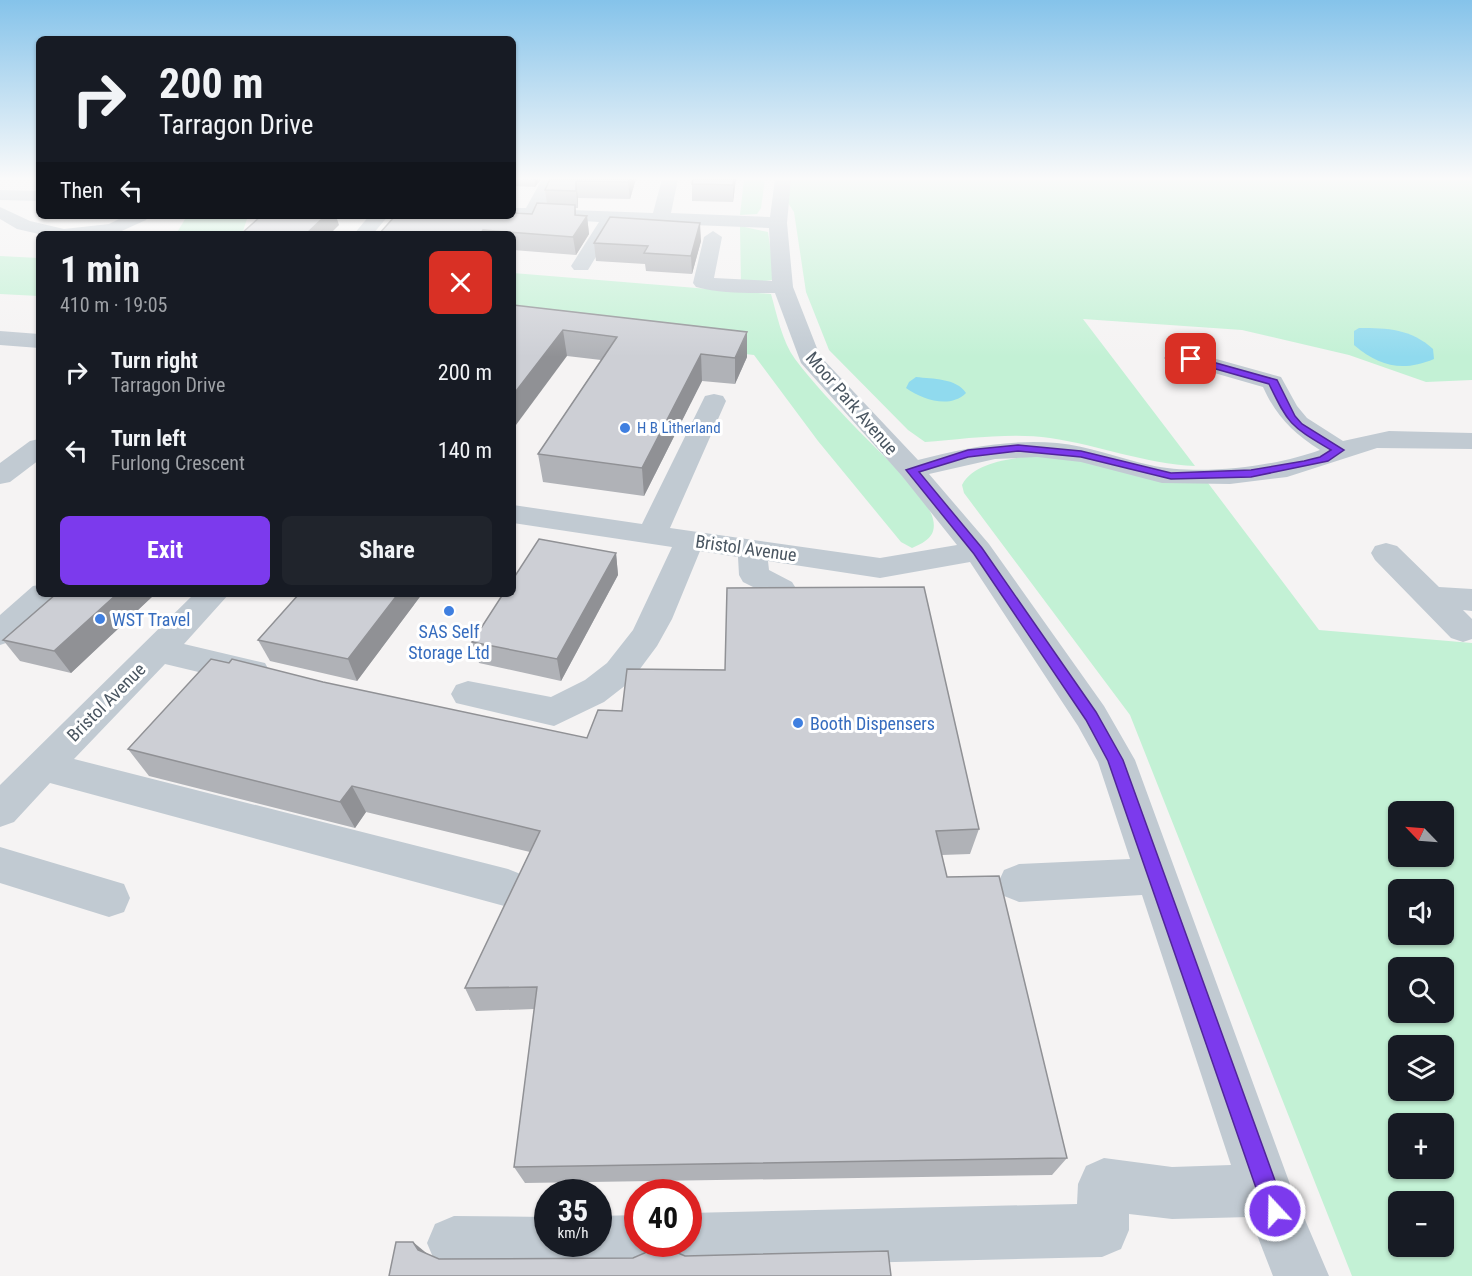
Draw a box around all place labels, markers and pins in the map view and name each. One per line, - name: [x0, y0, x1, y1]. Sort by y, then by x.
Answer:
- pin: [1165, 333, 1216, 384]
- place label: H B Litherland: [637, 419, 721, 437]
- marker: H B Litherland: [618, 421, 632, 435]
- marker: SAS Self Storage Ltd: [442, 604, 456, 618]
- place label: WST Travel: [112, 609, 190, 630]
- marker: WST Travel: [93, 612, 107, 626]
- place label: SAS Self Storage Ltd: [408, 621, 490, 663]
- place label: Booth Dispensers: [810, 713, 935, 734]
- marker: Booth Dispensers: [791, 716, 805, 730]

